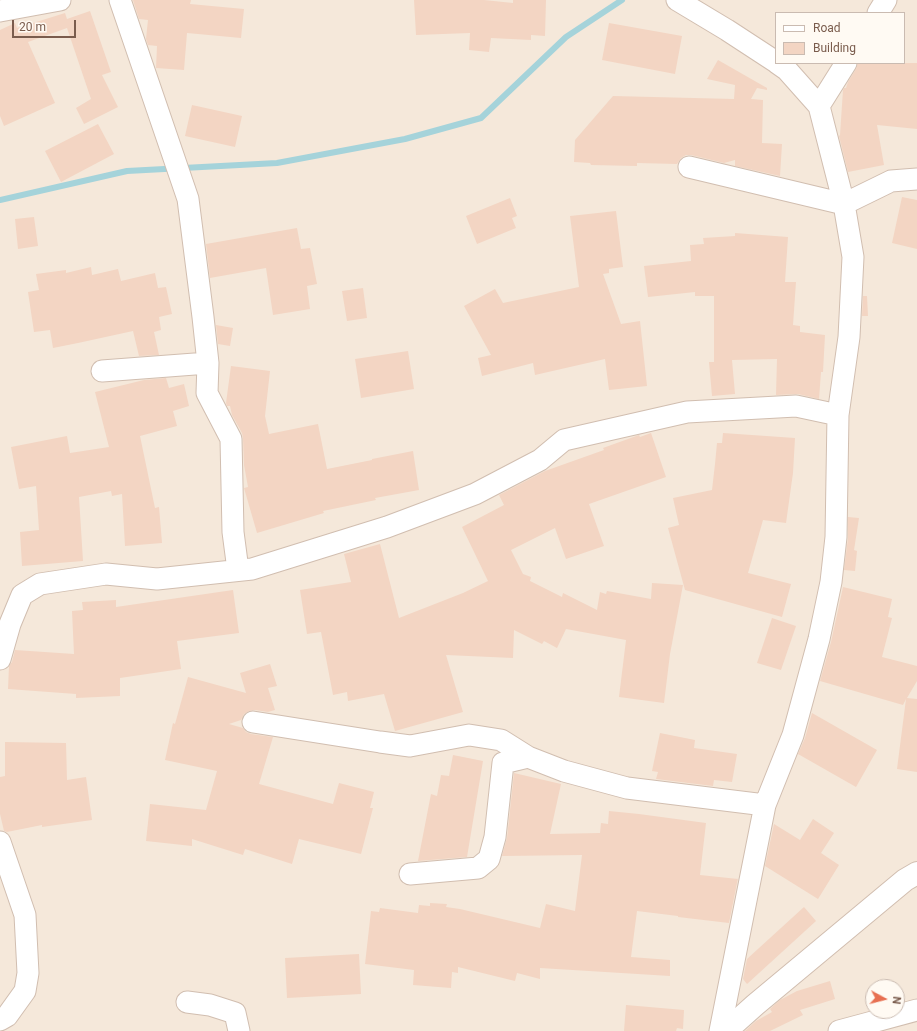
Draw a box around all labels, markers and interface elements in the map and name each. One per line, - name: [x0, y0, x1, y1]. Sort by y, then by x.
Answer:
- scale bar: [14, 12, 78, 38]
- legend: [775, 12, 905, 64]
- text: 20 m: [19, 20, 46, 34]
- text: Road: [813, 21, 841, 35]
- text: Building: [813, 41, 856, 55]
- north arrow: [865, 979, 905, 1019]
- text: N: [889, 996, 903, 1005]

